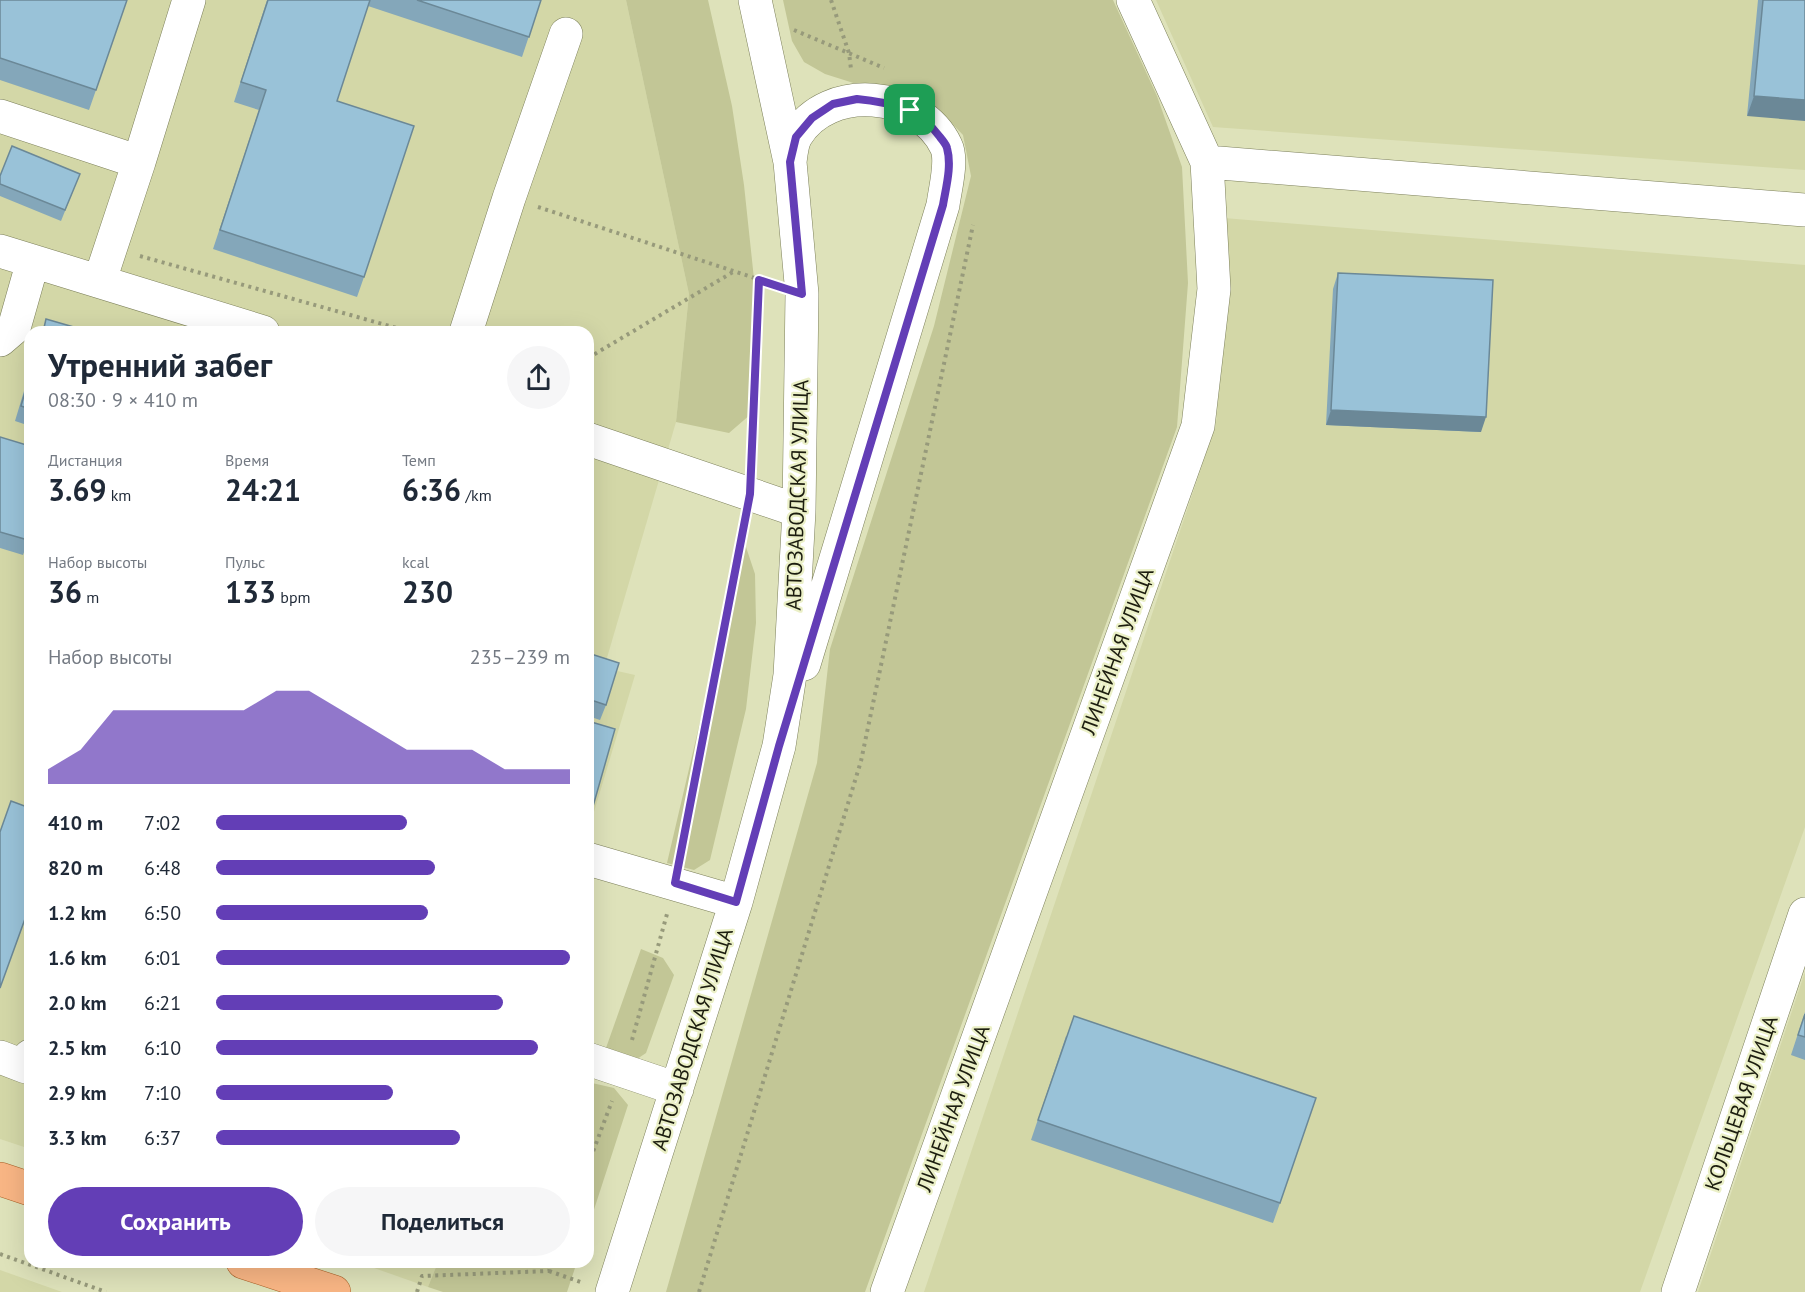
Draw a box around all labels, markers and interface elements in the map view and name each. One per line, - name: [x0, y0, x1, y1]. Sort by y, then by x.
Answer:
- pin: [884, 84, 935, 135]
- icon: arrive: [893, 93, 926, 126]
- text: Утренний забег: [48, 343, 272, 386]
- button: share: [507, 346, 570, 409]
- street label: АВТОЗАВОДСКАЯ УЛИЦА: [779, 378, 815, 611]
- text: 08:30 · 9 × 410 m: [48, 387, 198, 413]
- text: Дистанция: [48, 450, 122, 470]
- text: Время: [225, 450, 269, 470]
- text: Темп: [402, 450, 436, 470]
- text: 3.69: [48, 470, 106, 509]
- text: 24:21: [225, 470, 301, 509]
- text: 6:36: [402, 470, 461, 509]
- text: km: [106, 485, 131, 505]
- text: /km: [461, 485, 492, 505]
- text: Набор высоты: [48, 552, 147, 572]
- text: Пульс: [225, 552, 265, 572]
- text: kcal: [402, 552, 429, 572]
- street label: ЛИНЕЙНАЯ УЛИЦА: [1074, 563, 1160, 739]
- text: 36: [48, 572, 82, 611]
- text: 133: [225, 572, 276, 611]
- text: 230: [402, 572, 453, 611]
- text: m: [82, 587, 99, 607]
- text: bpm: [276, 587, 311, 607]
- text: Набор высоты: [48, 644, 172, 670]
- text: 235–239 m: [470, 644, 570, 670]
- text: 410 m: [48, 810, 103, 836]
- text: 7:02: [144, 810, 181, 836]
- text: 820 m: [48, 855, 103, 881]
- text: 6:48: [144, 855, 181, 881]
- text: 1.2 km: [48, 900, 107, 926]
- text: 6:50: [144, 900, 181, 926]
- street label: АВТОЗАВОДСКАЯ УЛИЦА: [645, 924, 739, 1154]
- text: 1.6 km: [48, 945, 107, 971]
- text: 6:01: [144, 945, 181, 971]
- text: 2.0 km: [48, 990, 107, 1016]
- text: 6:21: [144, 990, 181, 1016]
- street label: КОЛЬЦЕВАЯ УЛИЦА: [1698, 1011, 1784, 1194]
- street label: ЛИНЕЙНАЯ УЛИЦА: [910, 1020, 996, 1196]
- text: 2.5 km: [48, 1035, 107, 1061]
- text: 6:10: [144, 1035, 181, 1061]
- text: 2.9 km: [48, 1080, 107, 1106]
- text: 7:10: [144, 1080, 181, 1106]
- text: 3.3 km: [48, 1125, 107, 1151]
- text: 6:37: [144, 1125, 181, 1151]
- button: Сохранить: [48, 1187, 303, 1256]
- button: Поделиться: [315, 1187, 570, 1256]

